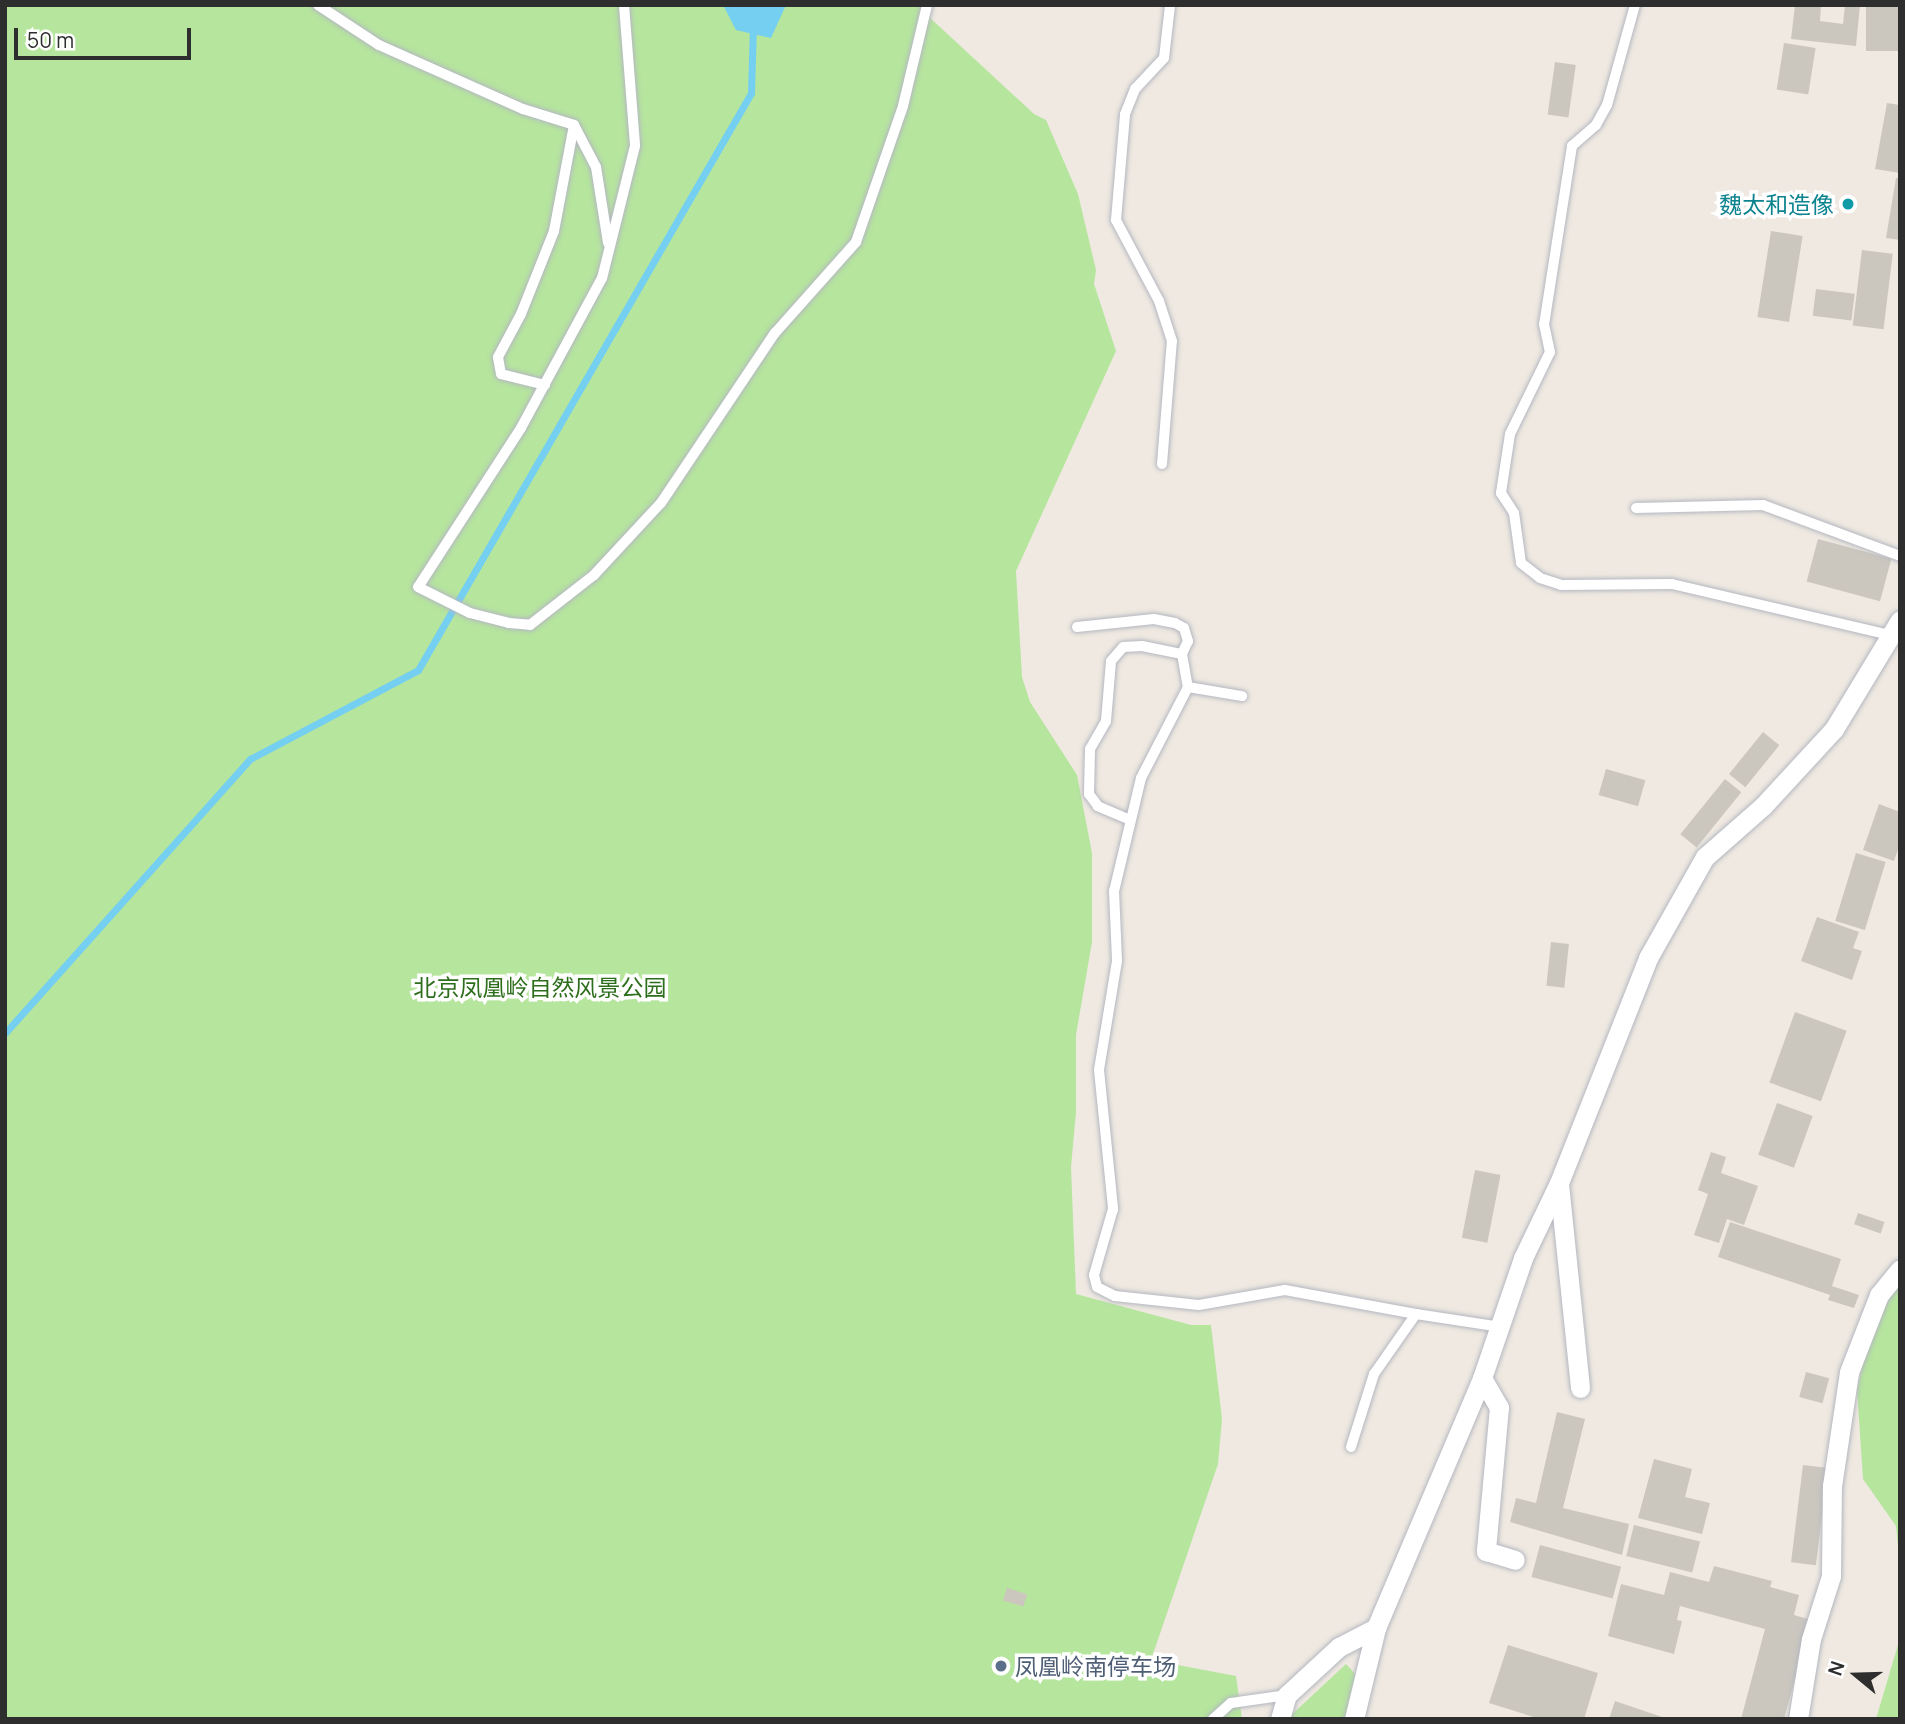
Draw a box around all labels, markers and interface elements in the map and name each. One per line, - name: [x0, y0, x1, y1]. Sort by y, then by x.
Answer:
- scale bar: [18, 14, 194, 58]
- text: 50 m: [27, 26, 74, 54]
- place label: 魏太和造像: [1719, 190, 1834, 218]
- marker: 魏太和造像: [1840, 196, 1856, 212]
- park label: 北京凤凰岭自然风景公园: [414, 973, 666, 1001]
- north arrow: [1821, 1640, 1891, 1710]
- place label: 凤凰岭南停车场: [1015, 1652, 1176, 1680]
- text: N: [1822, 1657, 1851, 1679]
- marker: 凤凰岭南停车场: [993, 1658, 1009, 1674]

